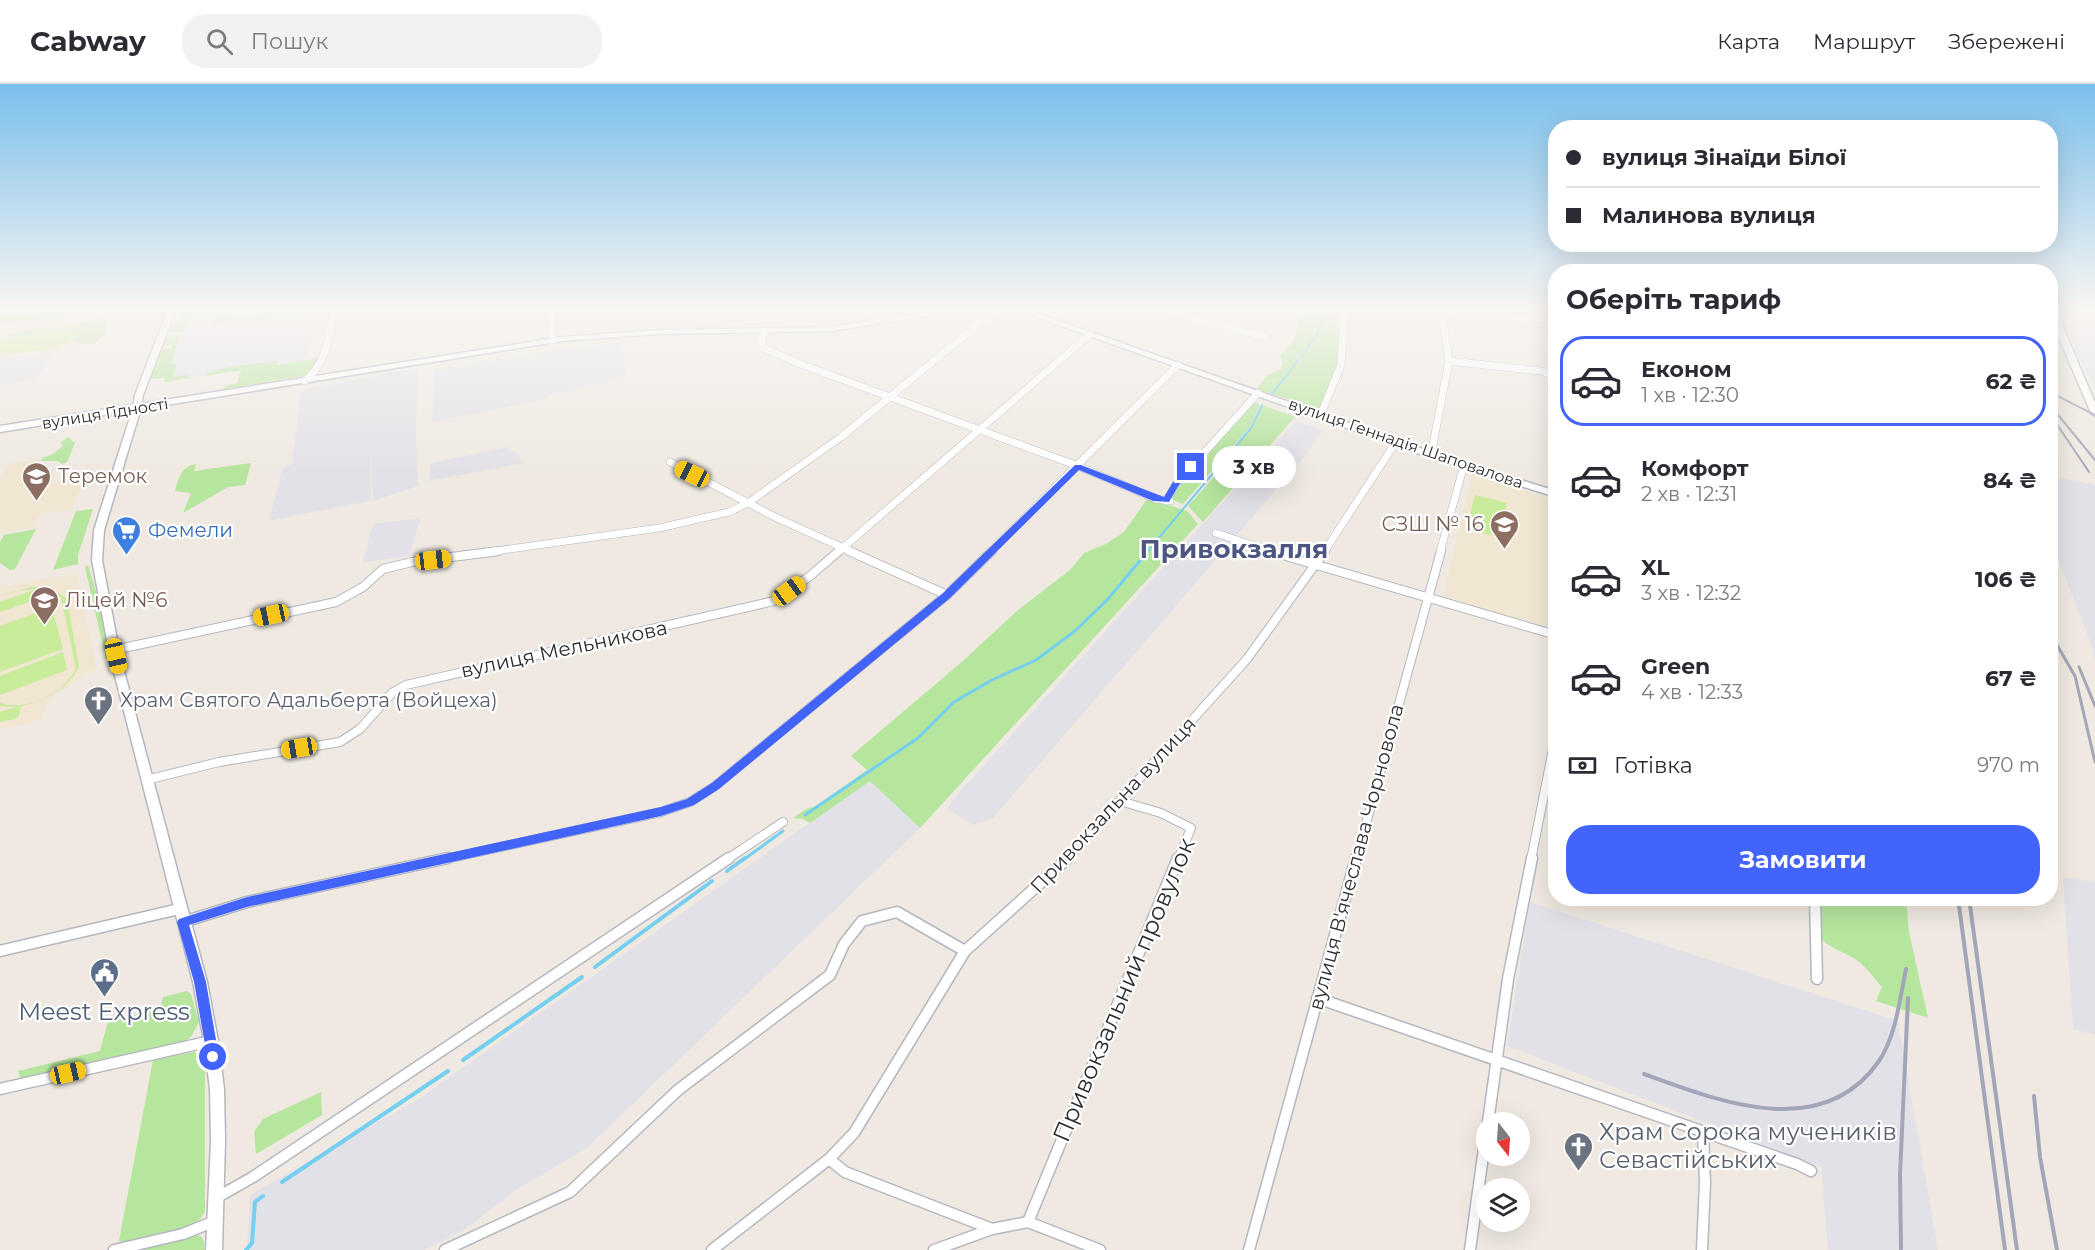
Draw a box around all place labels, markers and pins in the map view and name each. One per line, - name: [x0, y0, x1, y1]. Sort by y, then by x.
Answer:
- school or university icon: Теремок: [21, 460, 53, 502]
- place label: Теремок: [58, 464, 148, 488]
- school or university icon: СЗШ № 16: [1489, 508, 1521, 550]
- place label: СЗШ № 16: [1382, 512, 1484, 536]
- supermarket icon: Фемели: [111, 514, 143, 556]
- place label: Фемели: [148, 518, 233, 542]
- school or university icon: Ліцей №6: [28, 584, 60, 626]
- place label: Ліцей №6: [65, 588, 168, 612]
- church icon: Храм Святого Адальберта (Войцеха): [83, 684, 115, 726]
- place label: Храм Святого Адальберта (Войцеха): [120, 688, 497, 712]
- public building icon: Meest Express: [88, 956, 120, 998]
- place label: Meest Express: [18, 997, 190, 1026]
- place label: Храм Сорока мучеників Севастійських: [1599, 1117, 1897, 1174]
- church icon: Храм Сорока мучеників Севастійських: [1562, 1130, 1594, 1172]

